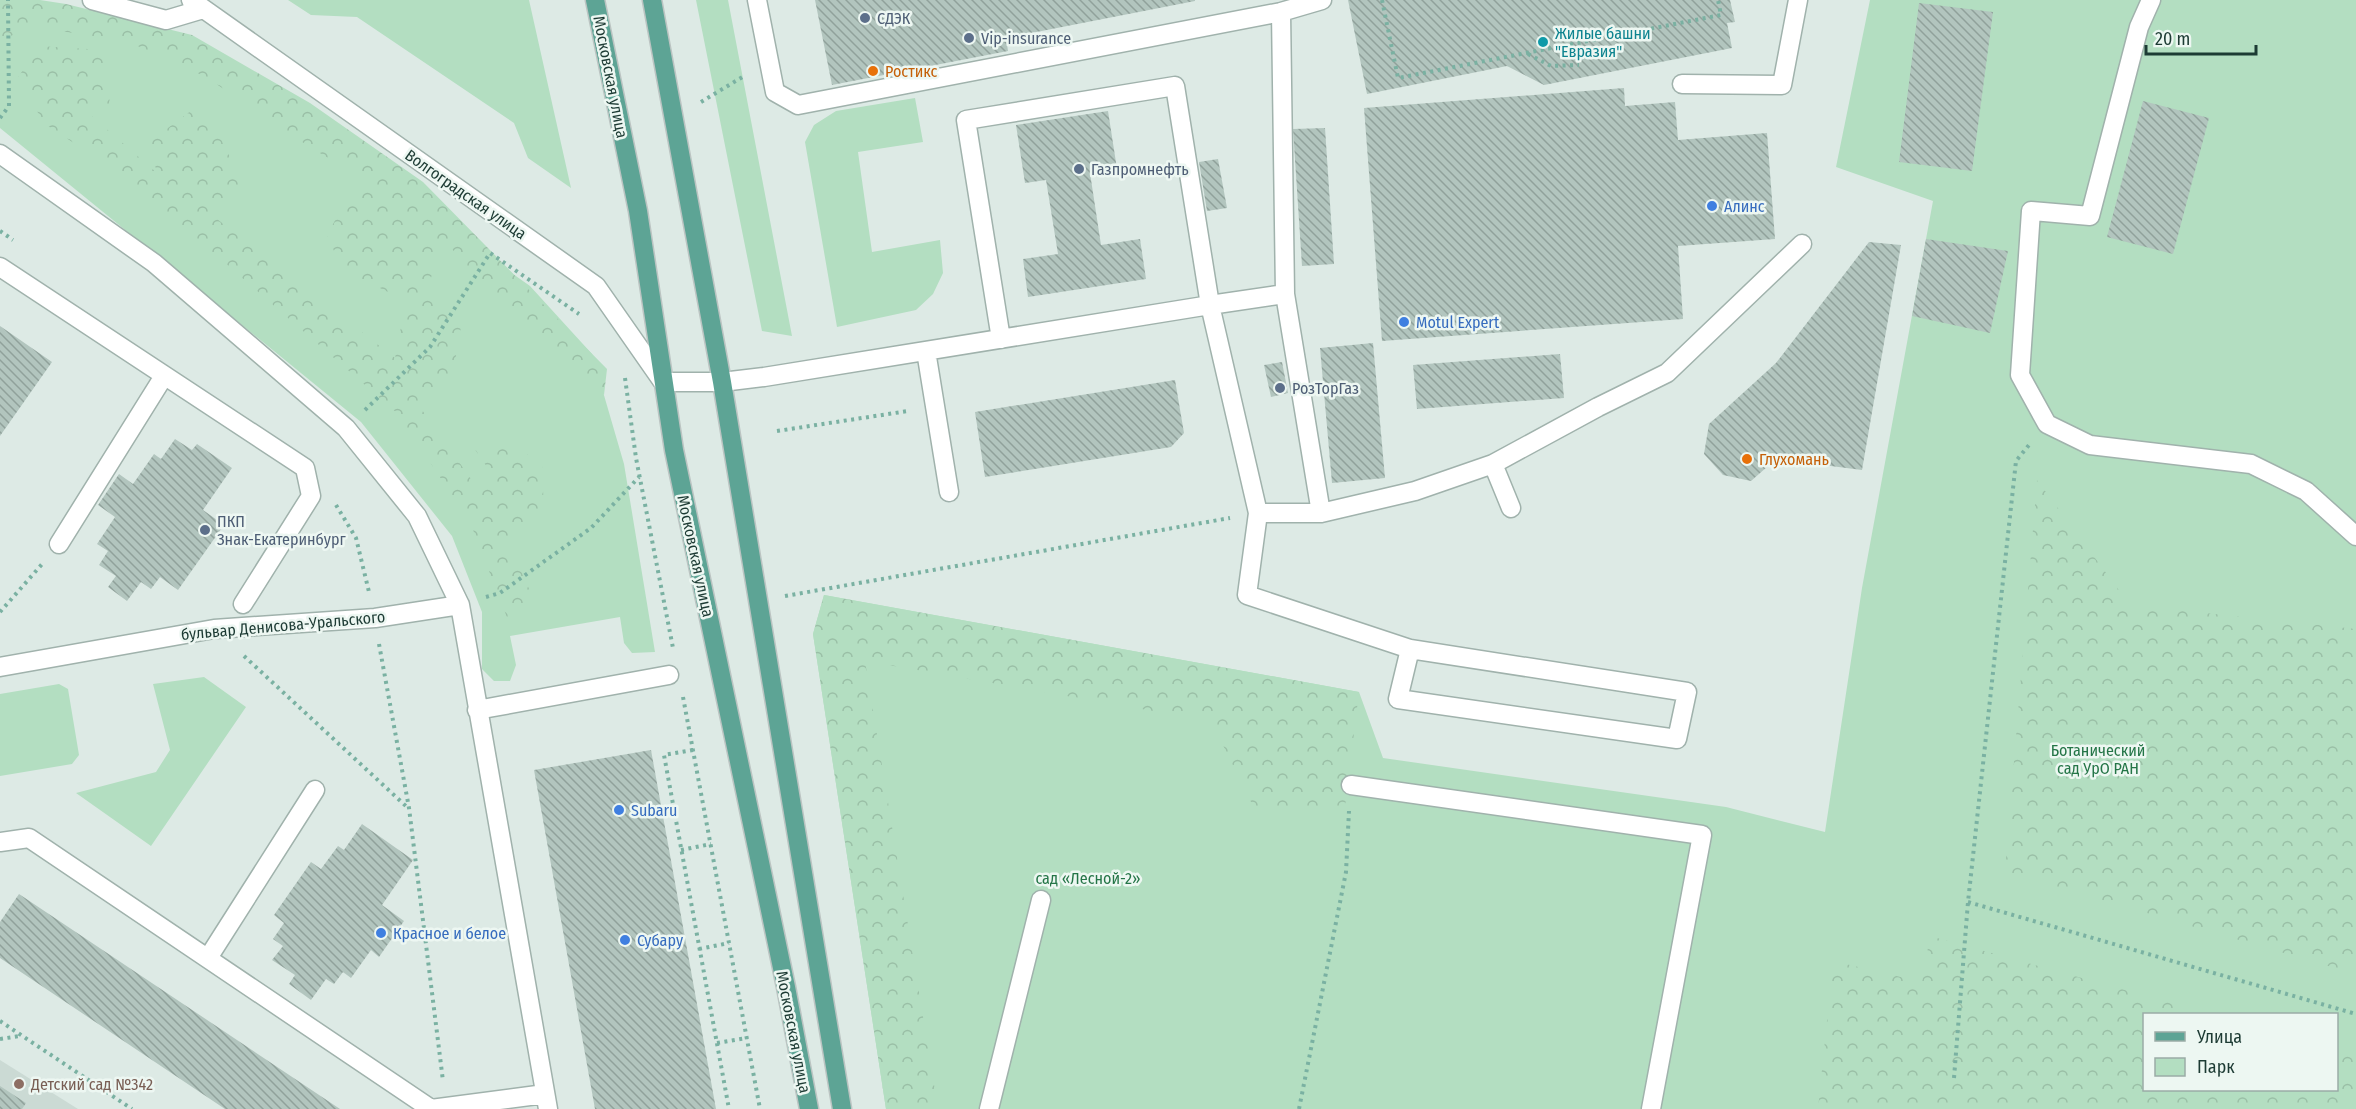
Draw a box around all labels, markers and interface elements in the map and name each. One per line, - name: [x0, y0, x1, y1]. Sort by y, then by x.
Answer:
- place label: СДЭК: [877, 9, 911, 28]
- marker: СДЭК: [858, 11, 872, 25]
- street label: Московская улица: [589, 14, 632, 140]
- scale bar: [2146, 18, 2256, 56]
- place label: Жилые башни "Евразия": [1555, 24, 1651, 61]
- text: 20 m: [2155, 28, 2190, 50]
- place label: Vip-insurance: [981, 29, 1071, 48]
- marker: Vip-insurance: [962, 31, 976, 45]
- marker: Жилые башни "Евразия": [1536, 35, 1550, 49]
- place label: Ростикс: [885, 62, 938, 81]
- marker: Ростикс: [866, 64, 880, 78]
- street label: Волгоградская улица: [401, 145, 530, 243]
- place label: Газпромнефть: [1091, 160, 1189, 179]
- marker: Газпромнефть: [1072, 162, 1086, 176]
- place label: Алинс: [1724, 197, 1765, 216]
- marker: Алинс: [1705, 199, 1719, 213]
- place label: Motul Expert: [1416, 313, 1500, 332]
- marker: Motul Expert: [1397, 315, 1411, 329]
- place label: РозТорГаз: [1292, 379, 1359, 398]
- marker: РозТорГаз: [1273, 381, 1287, 395]
- place label: Глухомань: [1759, 450, 1829, 469]
- marker: Глухомань: [1740, 452, 1754, 466]
- street label: Московская улица: [673, 493, 718, 619]
- place label: ПКП Знак-Екатеринбург: [217, 512, 346, 549]
- marker: ПКП Знак-Екатеринбург: [198, 523, 212, 537]
- street label: бульвар Денисова-Уральского: [180, 607, 386, 644]
- park label: Ботанический сад УрО РАН: [2051, 741, 2145, 778]
- place label: Subaru: [631, 801, 677, 820]
- marker: Subaru: [612, 803, 626, 817]
- park label: сад «Лесной-2»: [1035, 869, 1141, 888]
- place label: Красное и белое: [393, 924, 506, 943]
- marker: Красное и белое: [374, 926, 388, 940]
- place label: Субару: [637, 931, 684, 950]
- marker: Субару: [618, 933, 632, 947]
- street label: Московская улица: [772, 969, 815, 1095]
- legend: [2143, 1013, 2338, 1091]
- text: Улица: [2196, 1026, 2242, 1048]
- text: Парк: [2197, 1056, 2235, 1078]
- place label: Детский сад №342: [30, 1075, 153, 1094]
- marker: Детский сад №342: [12, 1077, 26, 1091]

